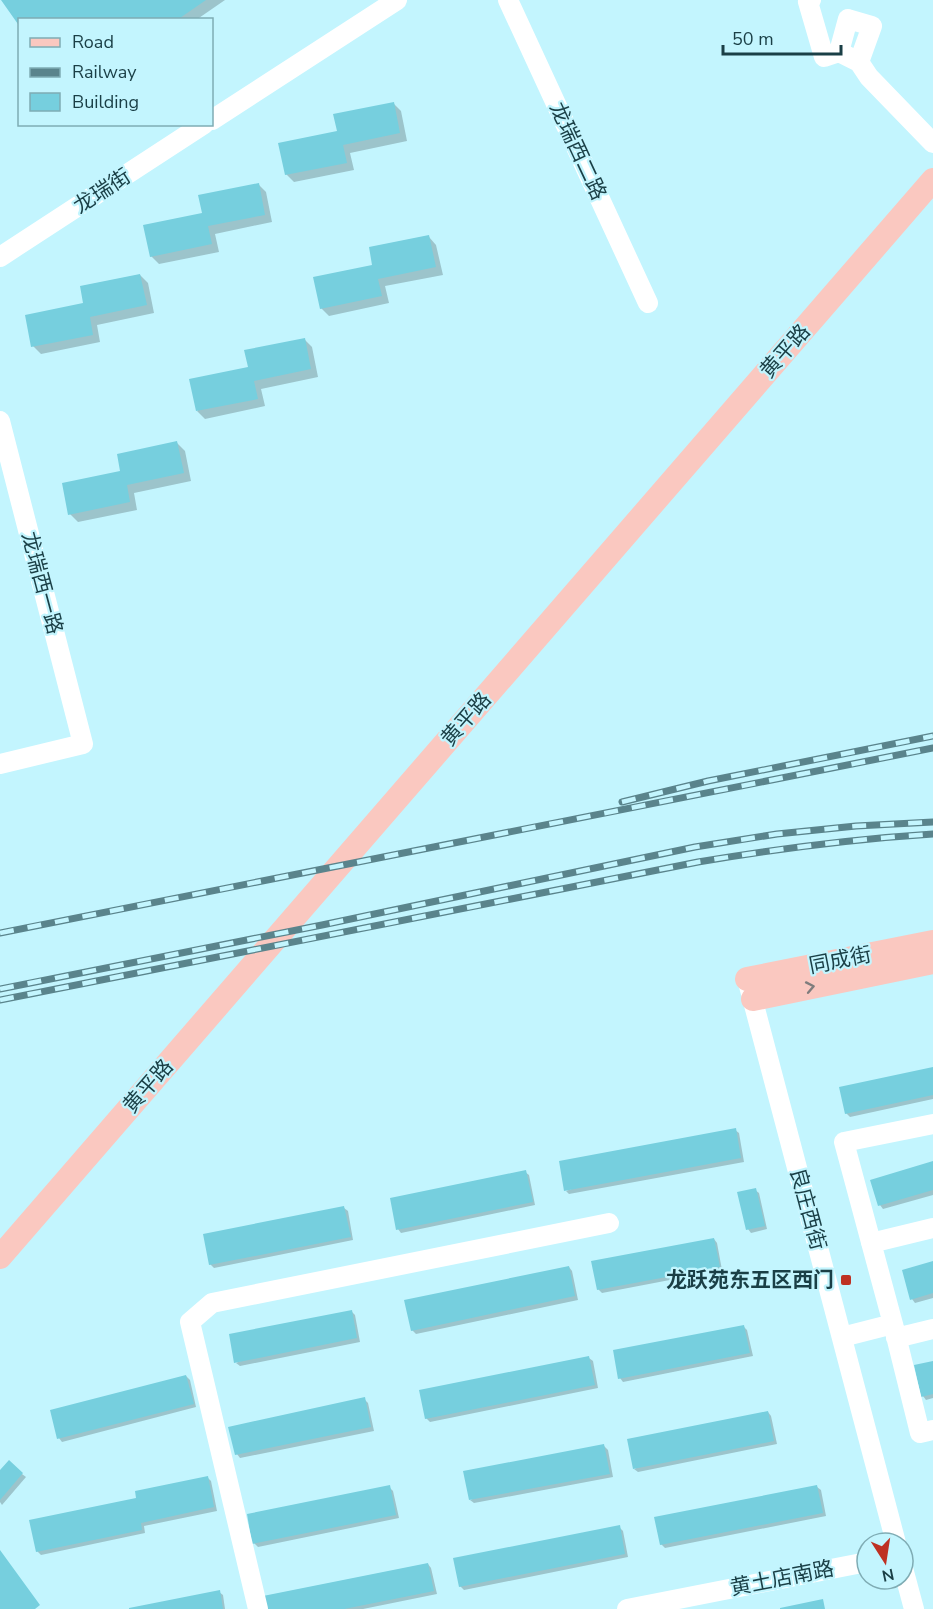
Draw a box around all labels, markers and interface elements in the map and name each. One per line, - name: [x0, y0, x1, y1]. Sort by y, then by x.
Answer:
- legend: [18, 18, 213, 126]
- scale bar: [723, 18, 842, 56]
- text: 50 m: [732, 27, 774, 51]
- text: Road: [72, 30, 114, 54]
- text: Railway: [72, 60, 137, 84]
- text: Building: [72, 90, 139, 114]
- street label: 龙瑞西二路: [543, 98, 613, 204]
- street label: 龙瑞街: [68, 162, 136, 220]
- street label: 黄平路: [754, 318, 816, 384]
- street label: 龙瑞西一路: [15, 529, 69, 637]
- street label: 黄平路: [435, 686, 497, 752]
- street label: 同成街: [806, 940, 874, 980]
- one-way arrow: [805, 981, 815, 994]
- street label: 黄平路: [117, 1053, 179, 1119]
- street label: 良庄西街: [784, 1165, 832, 1253]
- place label: 龙跃苑东五区西门: [666, 1266, 834, 1294]
- marker: 龙跃苑东五区西门: [839, 1273, 853, 1287]
- north arrow: [855, 1531, 915, 1591]
- street label: 黄土店南路: [728, 1554, 836, 1602]
- text: N: [880, 1563, 896, 1587]

